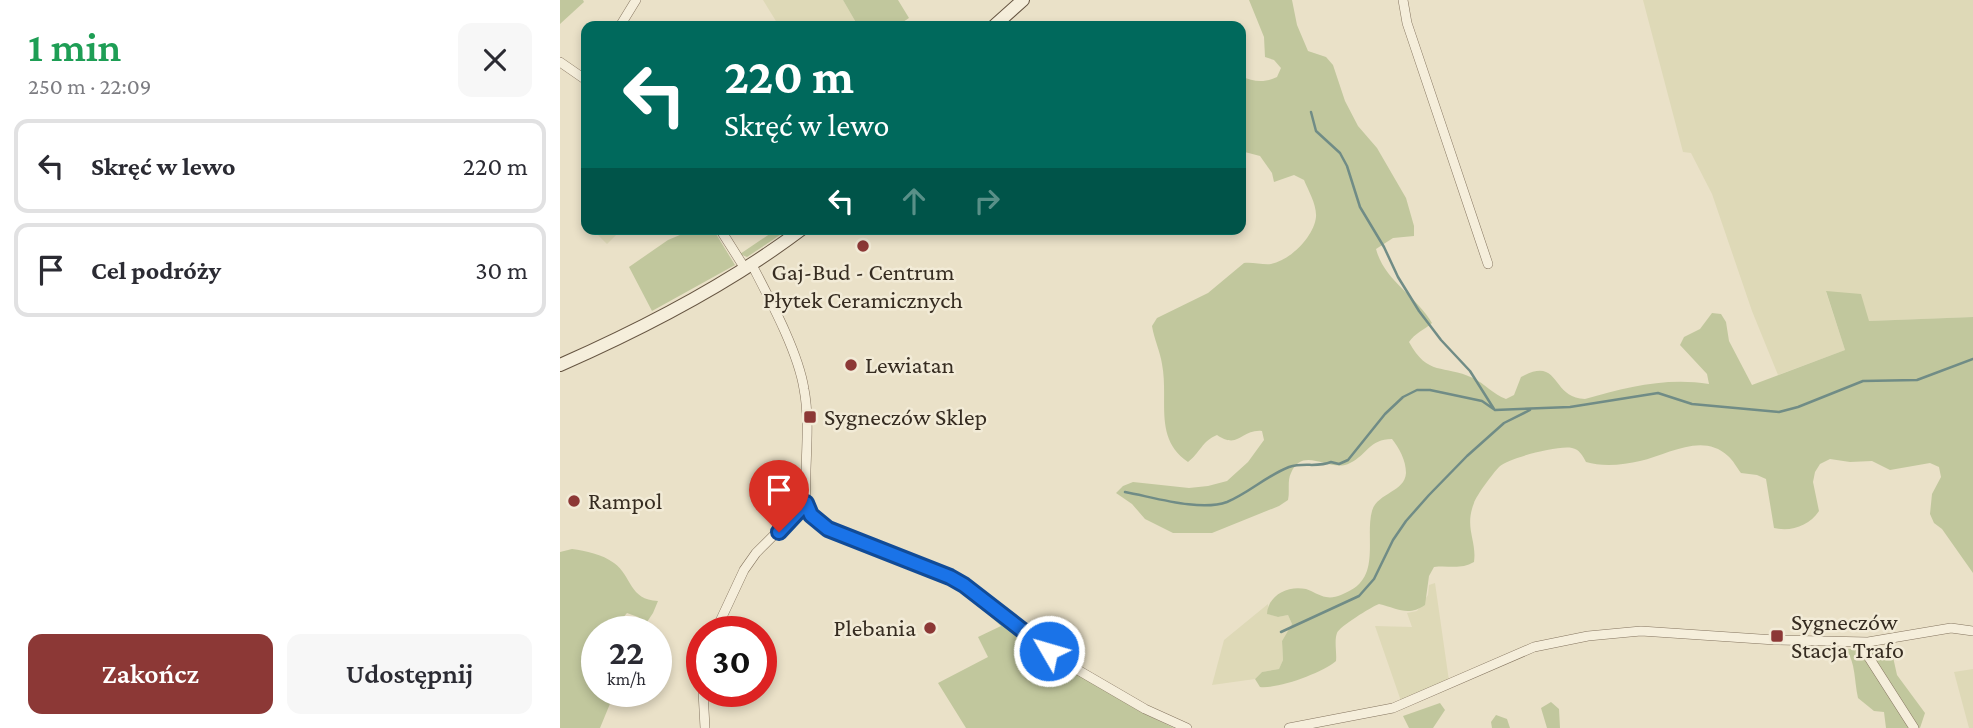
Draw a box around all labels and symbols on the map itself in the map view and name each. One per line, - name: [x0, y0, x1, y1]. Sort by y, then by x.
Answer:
- marker: Gaj-Bud - Centrum Płytek Ceramicznych: [855, 238, 871, 254]
- place label: Gaj-Bud - Centrum Płytek Ceramicznych: [763, 258, 963, 313]
- place label: Lewiatan: [865, 351, 955, 378]
- marker: Lewiatan: [843, 357, 859, 373]
- place label: Sygneczów Sklep: [824, 403, 987, 430]
- marker: Sygneczów Sklep: [802, 409, 818, 425]
- pin: [749, 460, 809, 532]
- place label: Rampol: [588, 487, 662, 514]
- marker: Rampol: [566, 493, 582, 509]
- place label: Sygneczów Stacja Trafo: [1791, 608, 1904, 663]
- place label: Plebania: [834, 614, 916, 641]
- position arrow: [1012, 614, 1086, 688]
- speed limit sign: 30: [686, 616, 777, 707]
- marker: Plebania: [922, 620, 938, 636]
- marker: Sygneczów Stacja Trafo: [1769, 628, 1785, 644]

